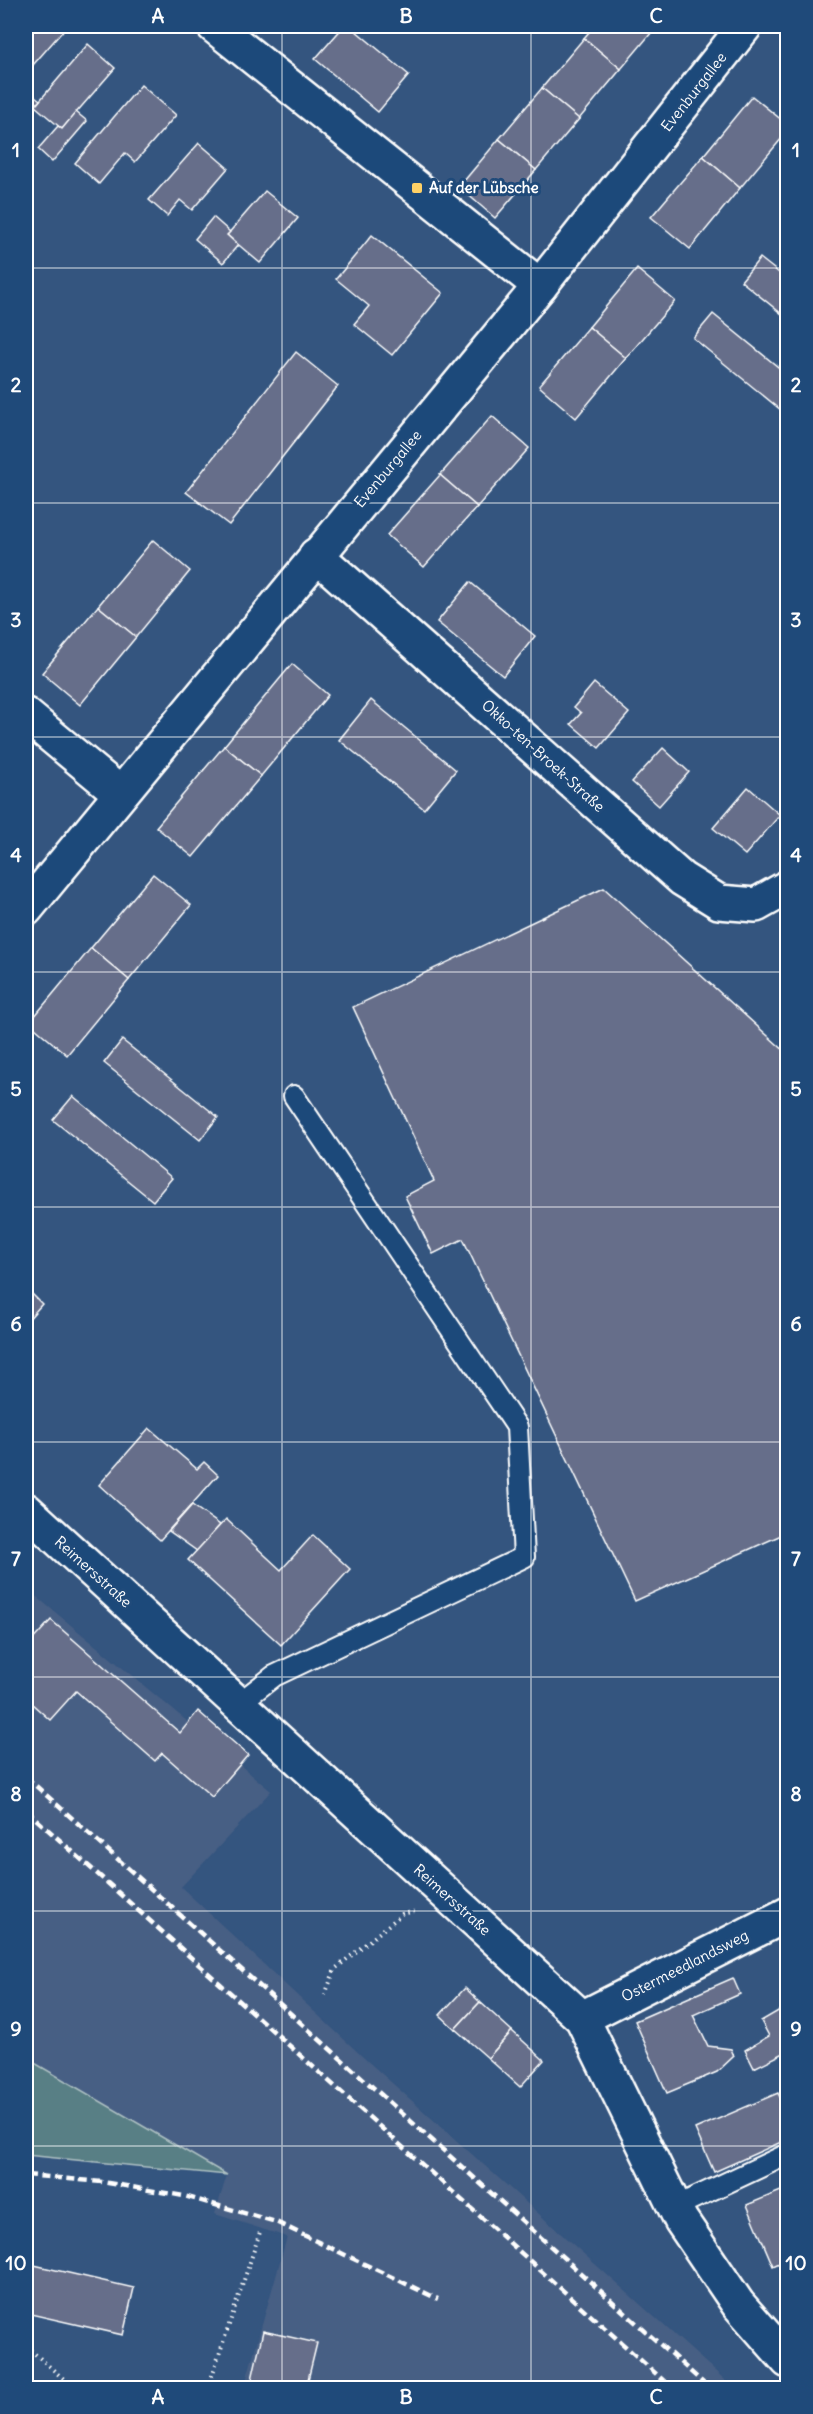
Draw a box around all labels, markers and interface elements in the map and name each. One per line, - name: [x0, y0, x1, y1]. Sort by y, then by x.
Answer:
- text: A: [152, 3, 165, 28]
- text: B: [399, 3, 413, 28]
- text: C: [649, 3, 663, 28]
- street label: Evenburgallee: [657, 48, 730, 135]
- text: 1: [12, 137, 20, 162]
- text: 1: [792, 137, 800, 162]
- place label: Auf der Lübsche: [429, 178, 539, 197]
- marker: Auf der Lübsche: [410, 181, 424, 195]
- text: 2: [11, 372, 22, 397]
- text: 2: [791, 372, 802, 397]
- street label: Evenburgallee: [350, 426, 426, 511]
- text: 3: [10, 607, 22, 632]
- text: 3: [790, 607, 802, 632]
- street label: Okko-ten-Broek-Straße: [478, 695, 609, 816]
- text: 4: [10, 842, 22, 867]
- text: 4: [790, 842, 802, 867]
- text: 5: [10, 1076, 22, 1101]
- text: 5: [790, 1076, 802, 1101]
- text: 6: [10, 1311, 22, 1336]
- text: 6: [790, 1311, 802, 1336]
- street label: Reimersstraße: [51, 1532, 136, 1611]
- text: 7: [11, 1546, 21, 1571]
- text: 7: [791, 1546, 801, 1571]
- text: 8: [10, 1781, 22, 1806]
- text: 8: [790, 1781, 802, 1806]
- street label: Reimersstraße: [410, 1860, 495, 1939]
- street label: Ostermeedlandsweg: [618, 1925, 752, 2006]
- text: 9: [10, 2016, 22, 2041]
- text: 9: [790, 2016, 802, 2041]
- text: 10: [5, 2250, 27, 2275]
- text: 10: [785, 2250, 807, 2275]
- text: A: [152, 2384, 165, 2409]
- text: B: [399, 2384, 413, 2409]
- text: C: [649, 2384, 663, 2409]

